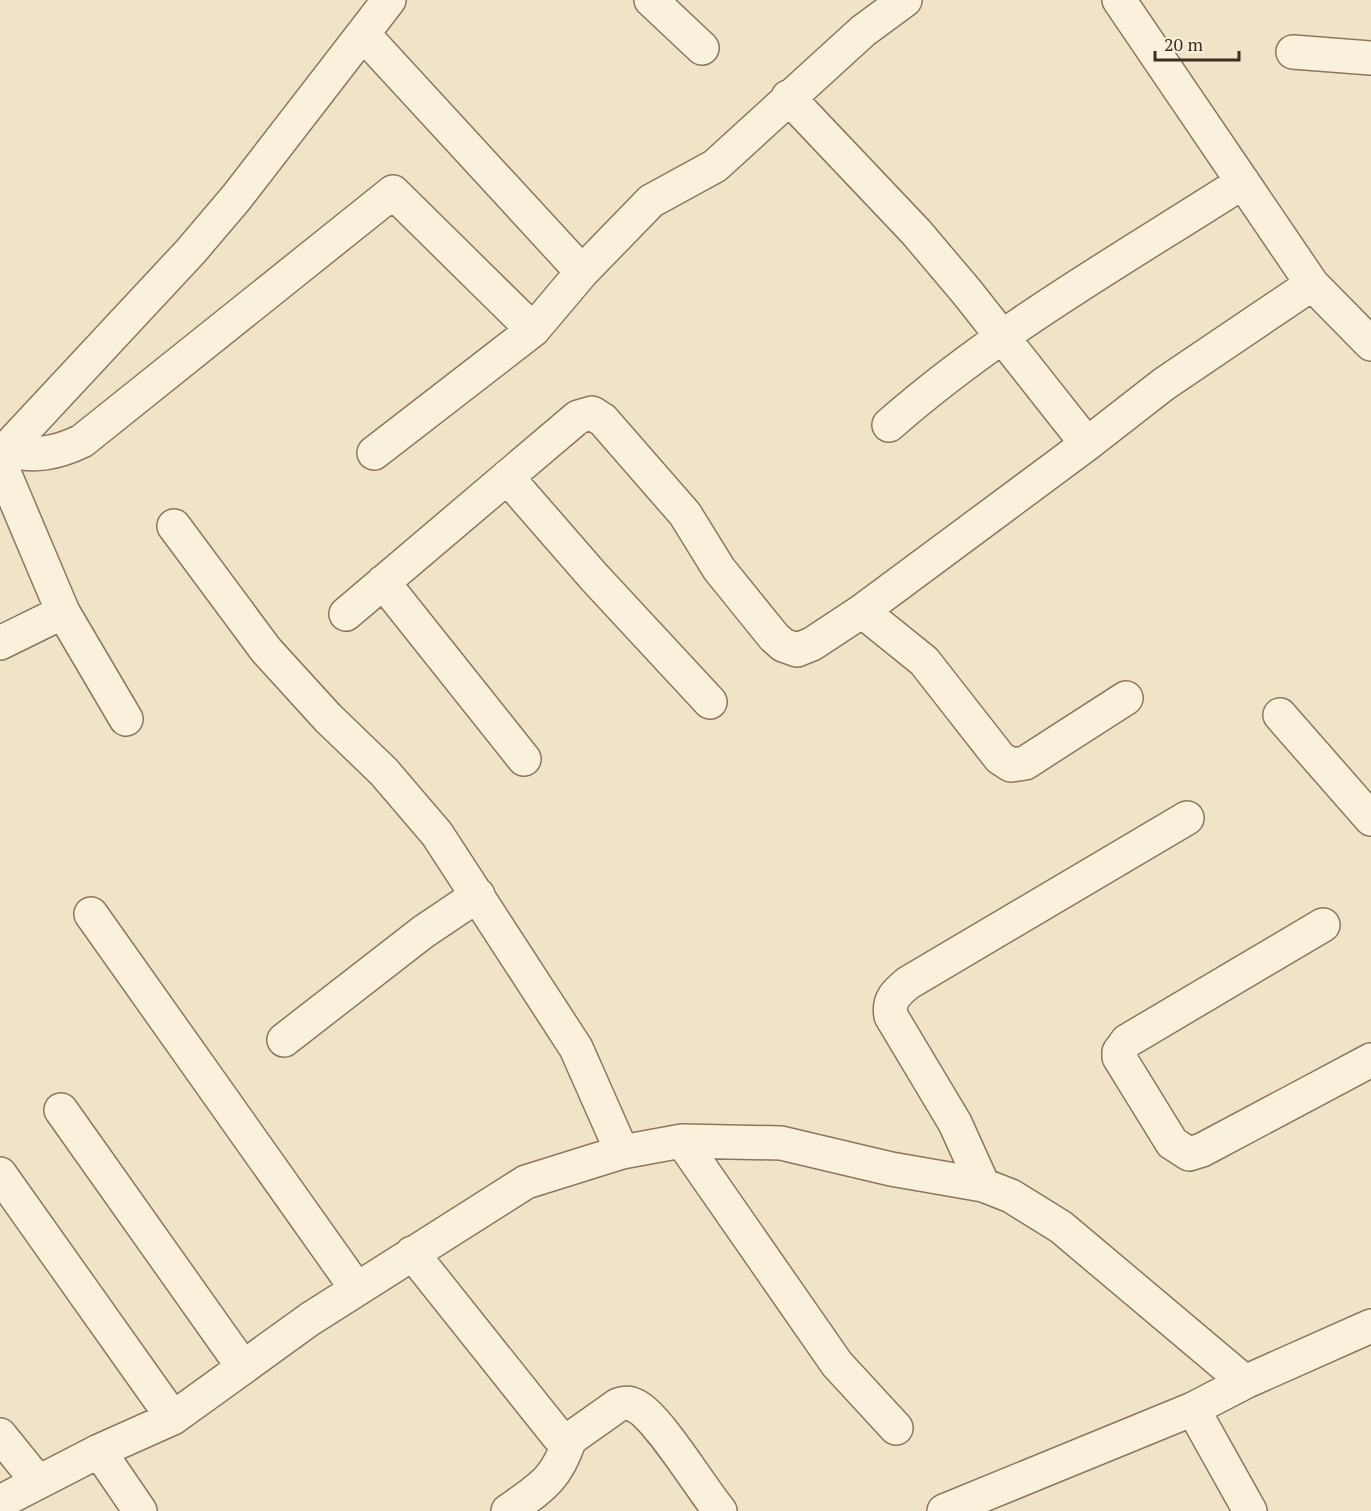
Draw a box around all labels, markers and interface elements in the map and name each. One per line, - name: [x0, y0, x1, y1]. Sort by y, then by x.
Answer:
- scale bar: [1155, 24, 1239, 62]
- text: 20 m: [1164, 32, 1204, 56]

